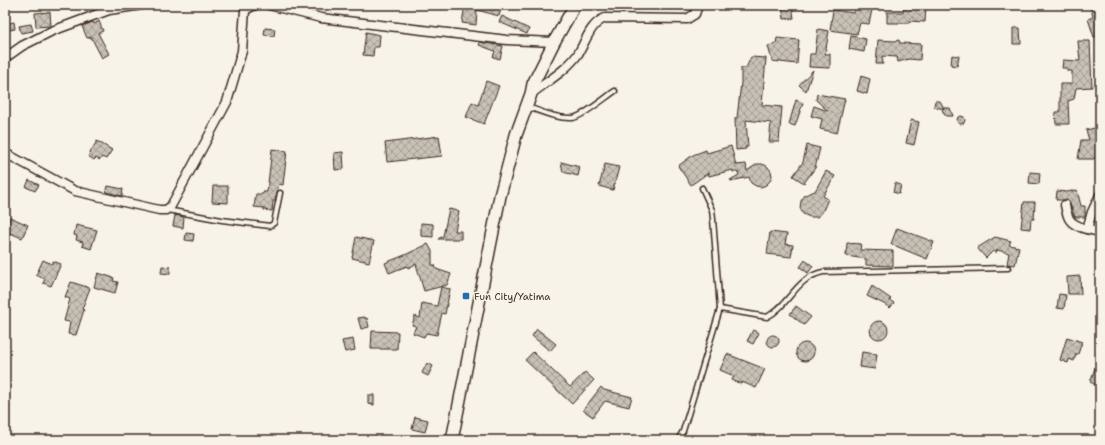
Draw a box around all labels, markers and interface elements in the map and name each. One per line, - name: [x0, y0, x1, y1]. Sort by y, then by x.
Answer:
- place label: Fun City/Yatima: [474, 290, 551, 303]
- marker: Fun City/Yatima: [461, 291, 471, 301]

